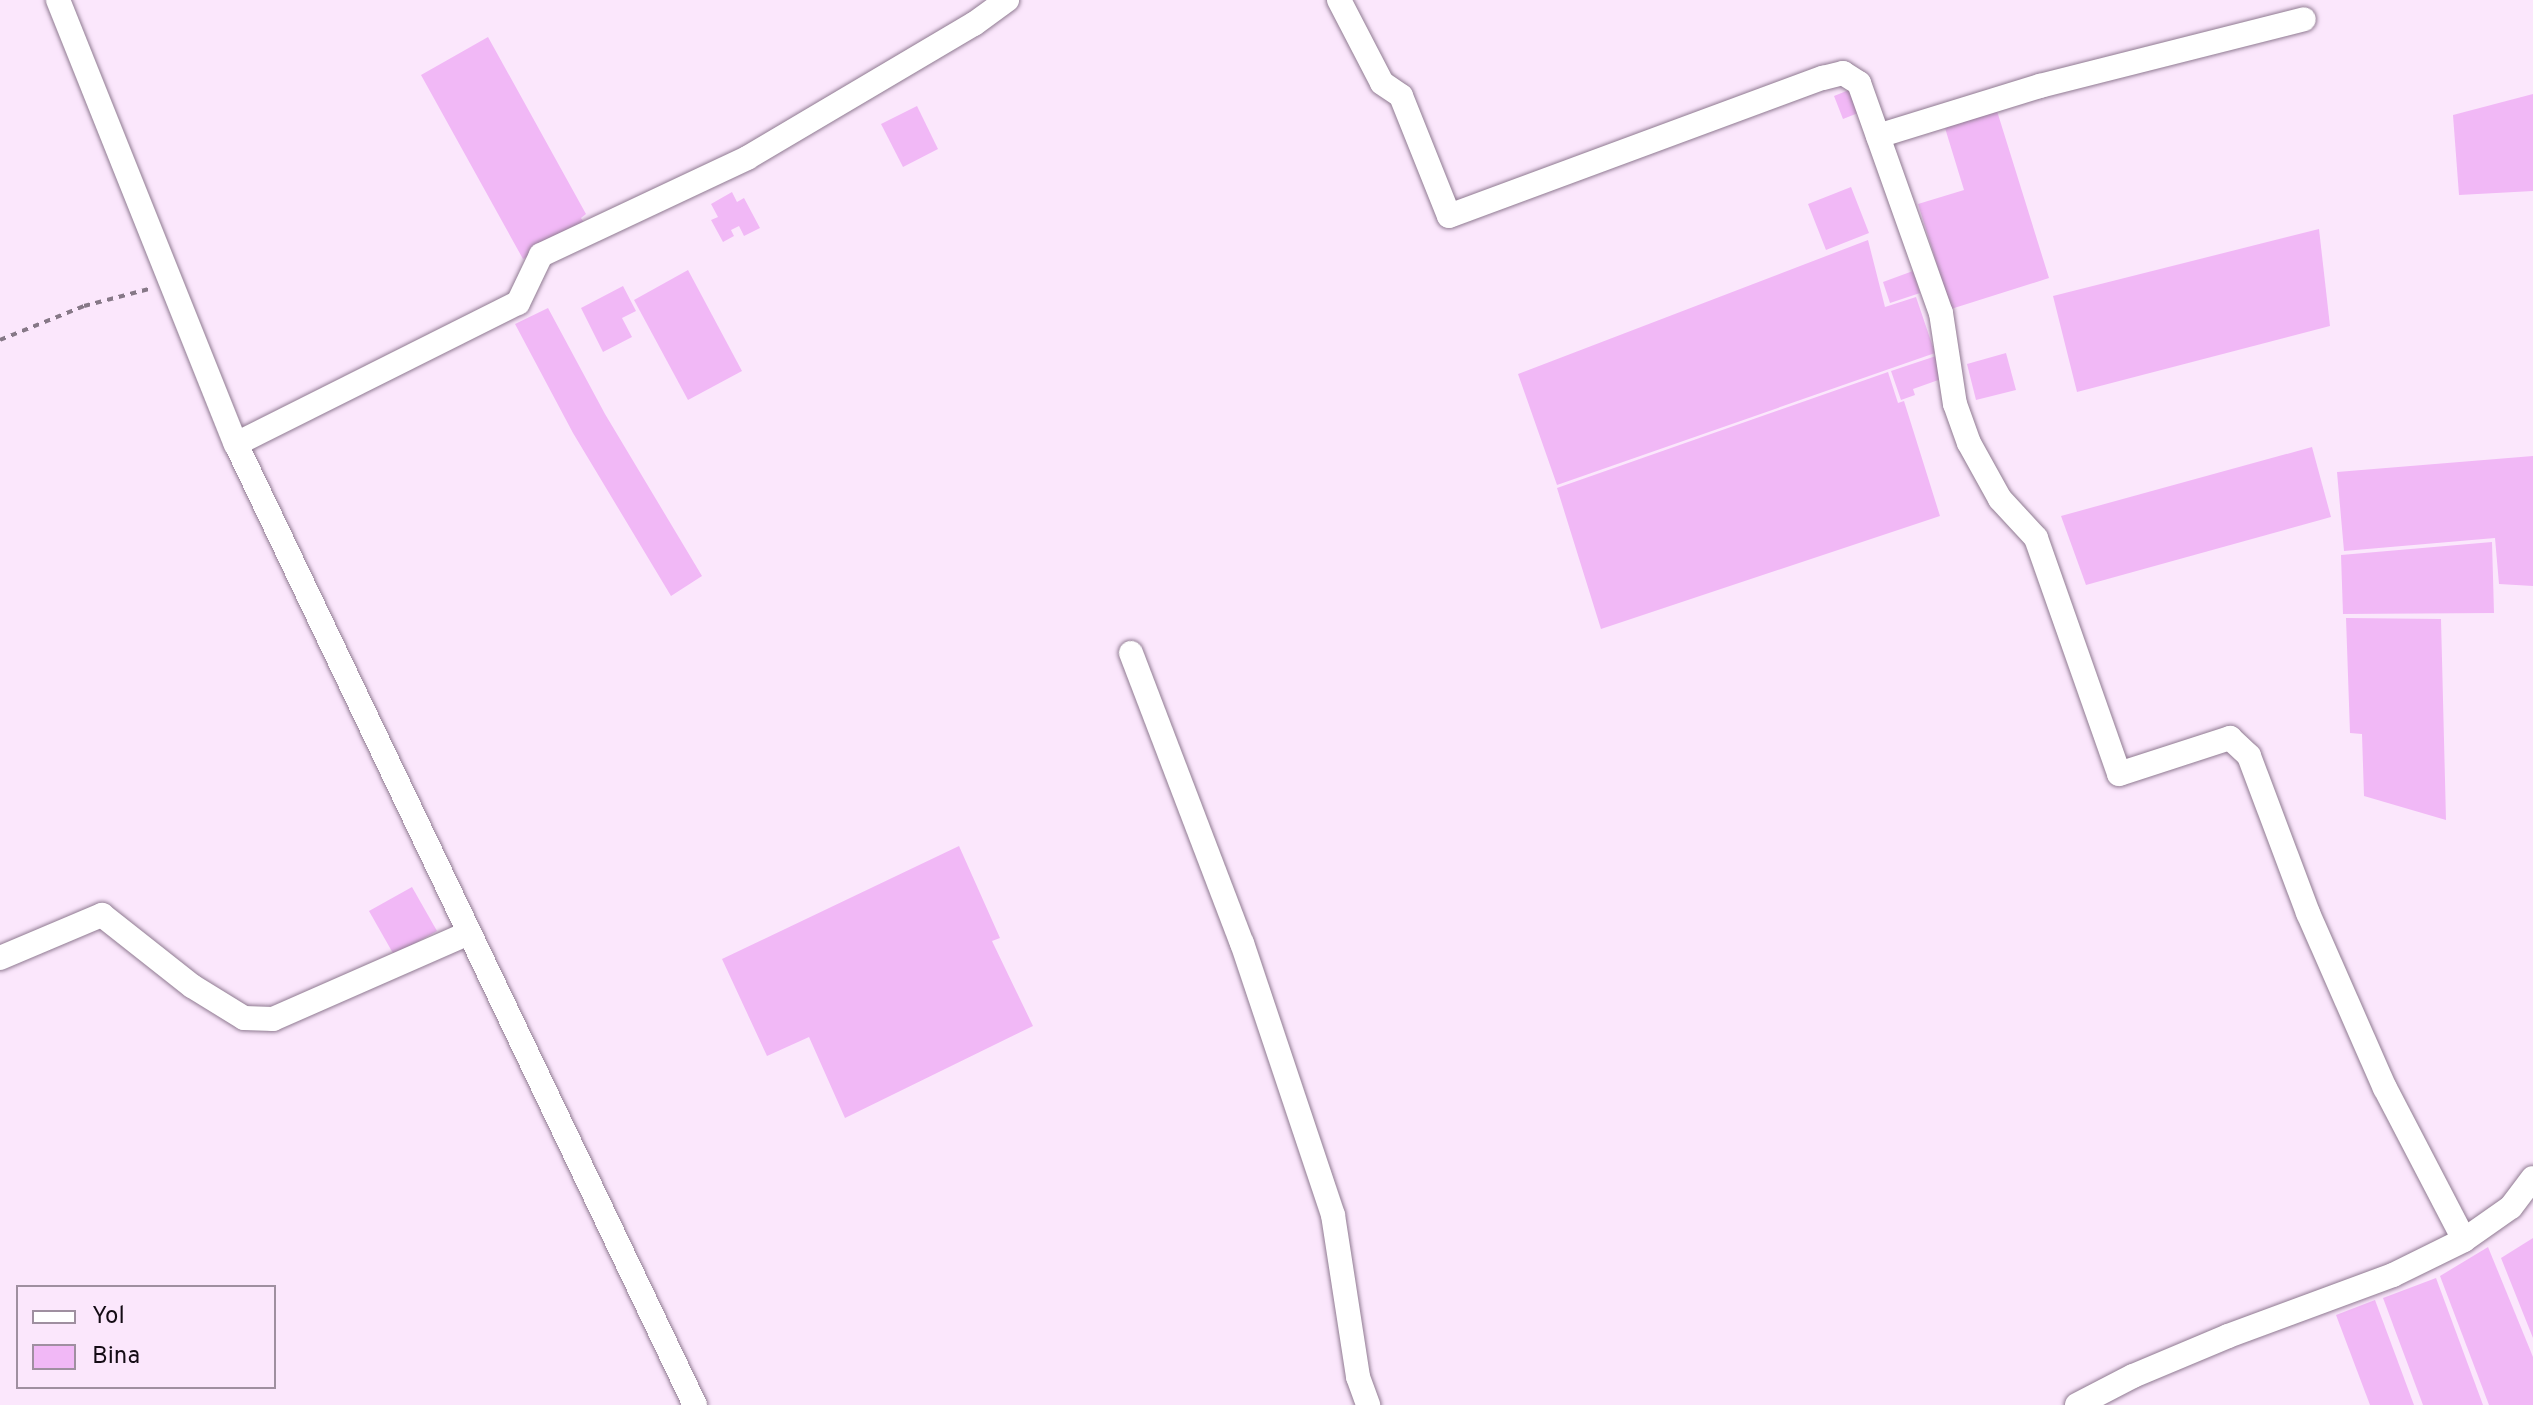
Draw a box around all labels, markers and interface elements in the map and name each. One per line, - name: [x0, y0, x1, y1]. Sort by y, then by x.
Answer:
- legend: [16, 1285, 276, 1389]
- text: Yol: [92, 1302, 125, 1332]
- text: Bina: [92, 1342, 140, 1372]

